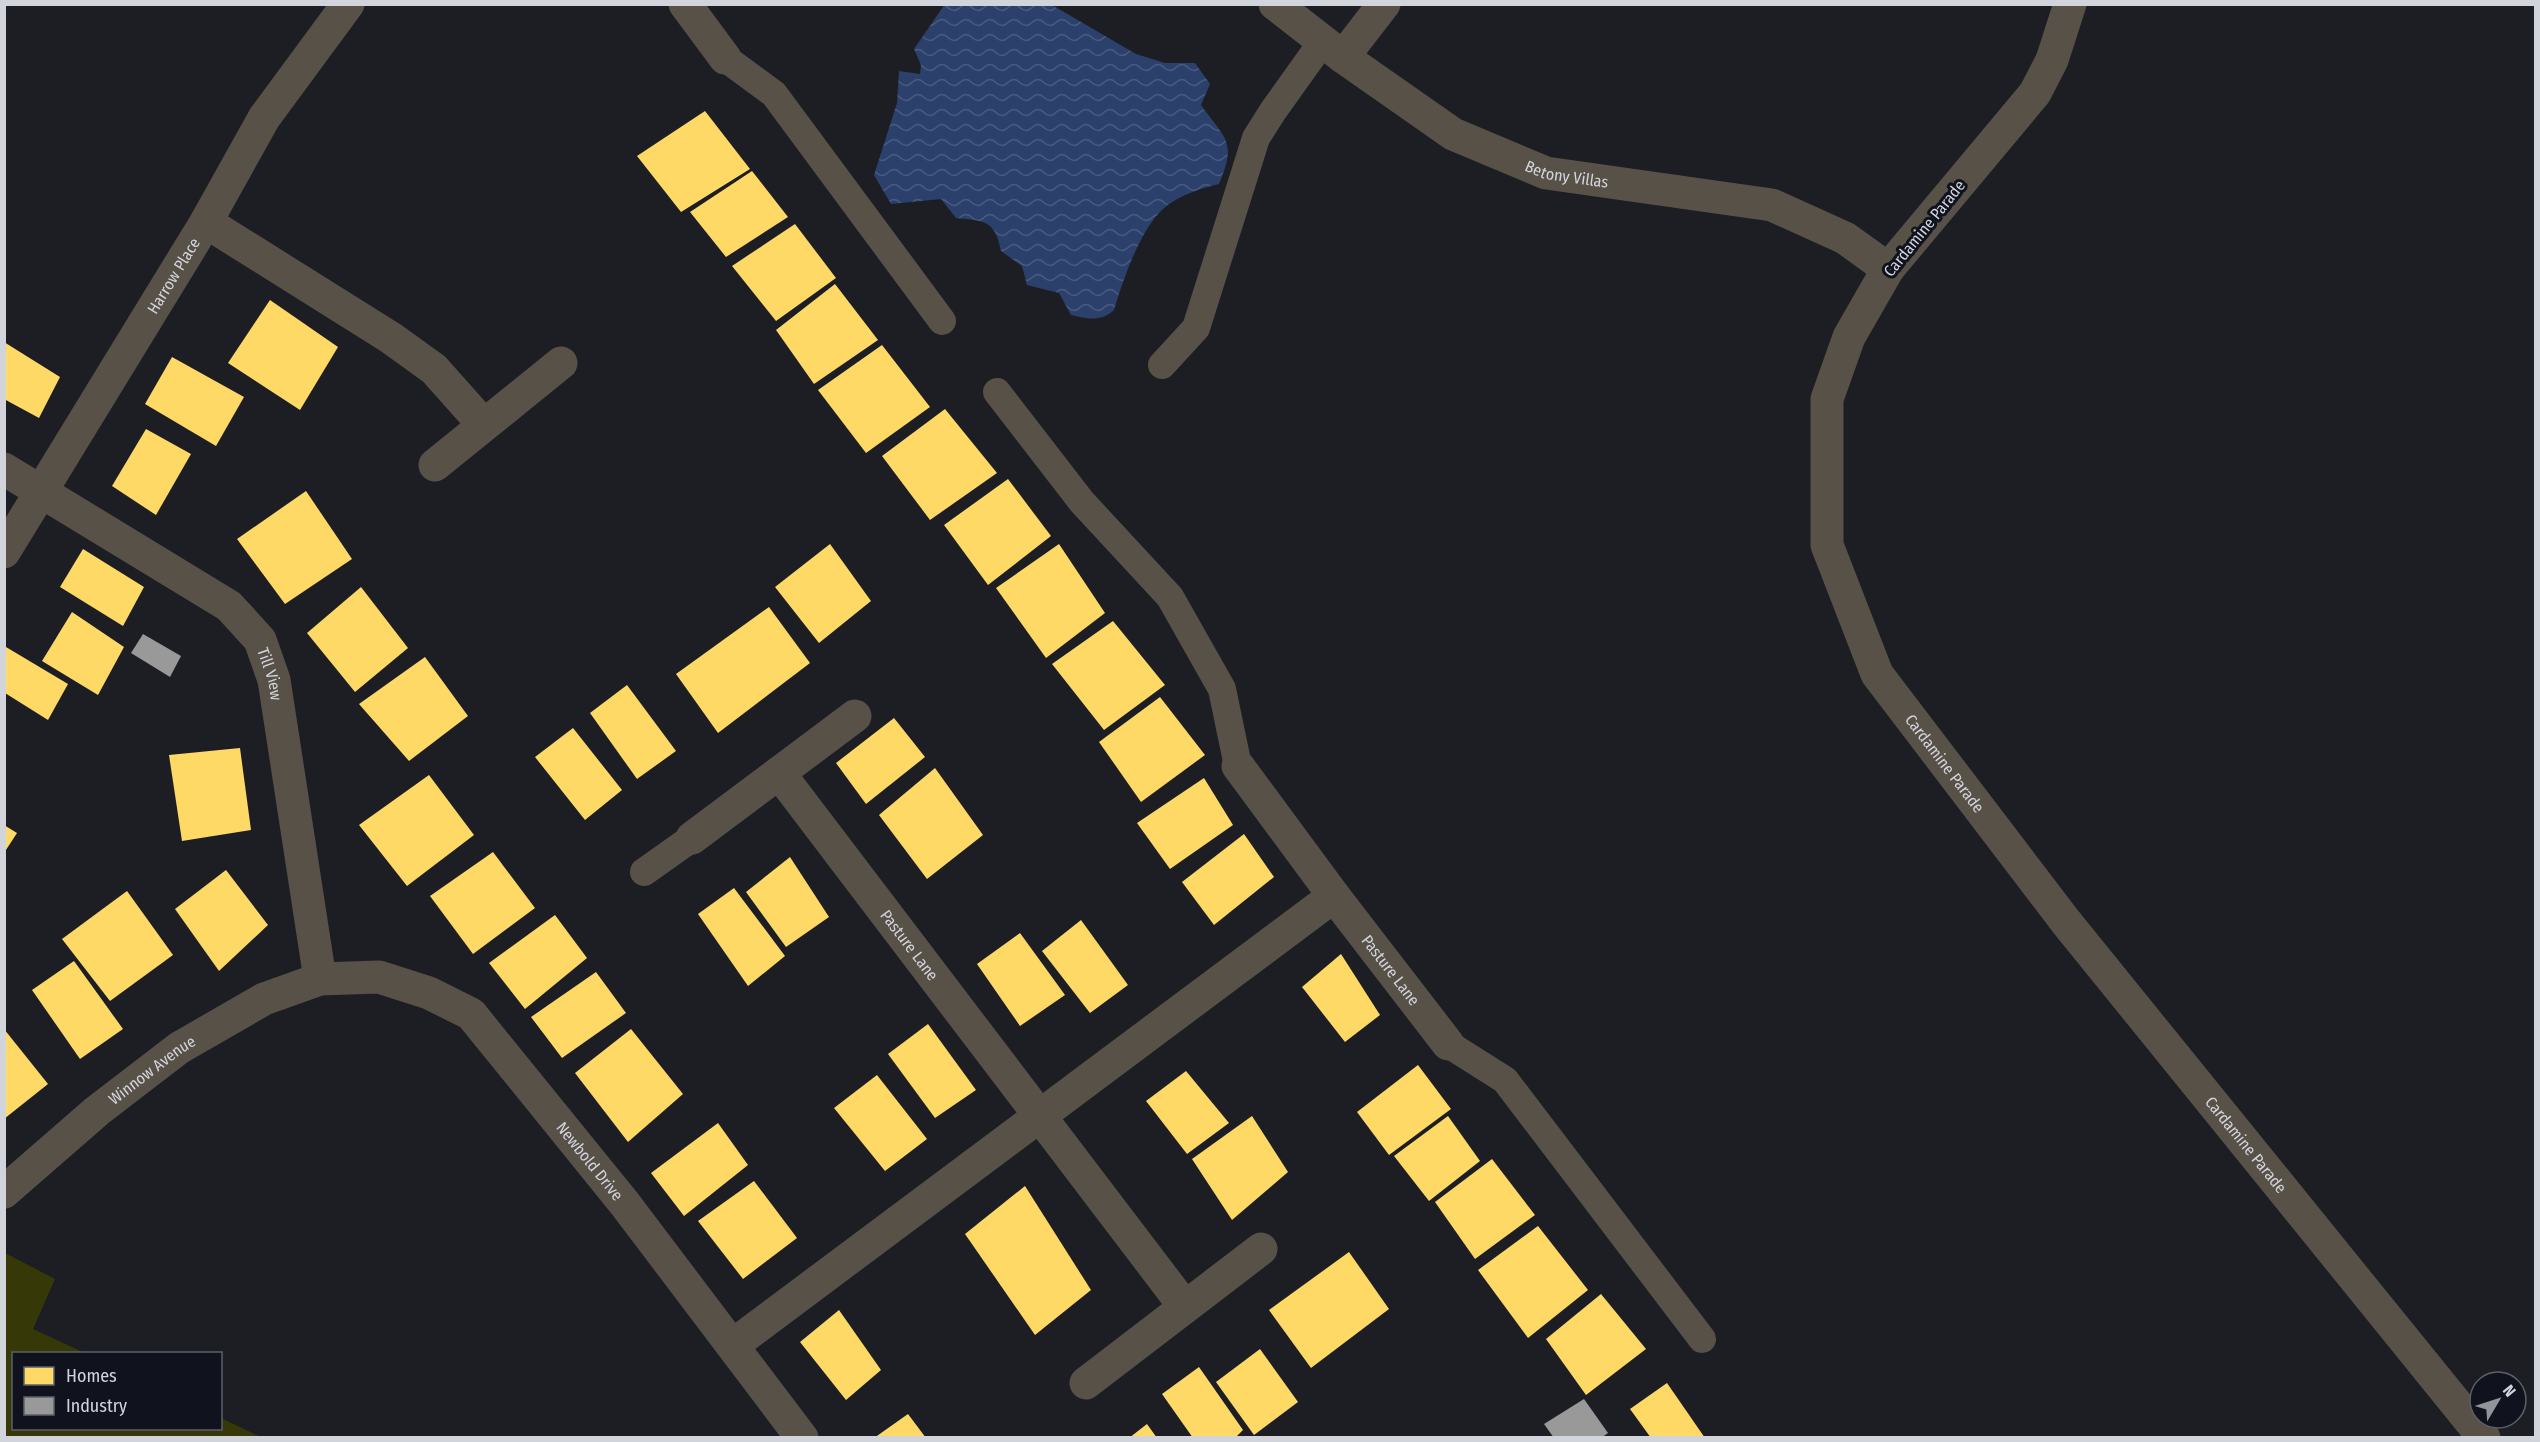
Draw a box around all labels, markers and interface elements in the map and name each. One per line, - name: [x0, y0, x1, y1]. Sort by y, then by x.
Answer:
- street label: Betony Villas: [1522, 156, 1610, 192]
- street label: Cardamine Parade: [1880, 176, 1969, 280]
- street label: Harrow Place: [143, 234, 204, 317]
- street label: Till View: [253, 645, 286, 702]
- street label: Cardamine Parade: [1901, 711, 1988, 817]
- street label: Pasture Lane: [876, 906, 942, 984]
- street label: Pasture Lane: [1358, 931, 1424, 1009]
- street label: Winnow Avenue: [105, 1032, 199, 1109]
- street label: Cardamine Parade: [2201, 1093, 2291, 1197]
- street label: Newbold Drive: [552, 1118, 627, 1204]
- legend: [12, 1352, 222, 1430]
- text: Homes: [66, 1365, 117, 1387]
- north arrow: [2468, 1370, 2528, 1430]
- text: N: [2499, 1381, 2520, 1401]
- text: Industry: [66, 1395, 127, 1417]

